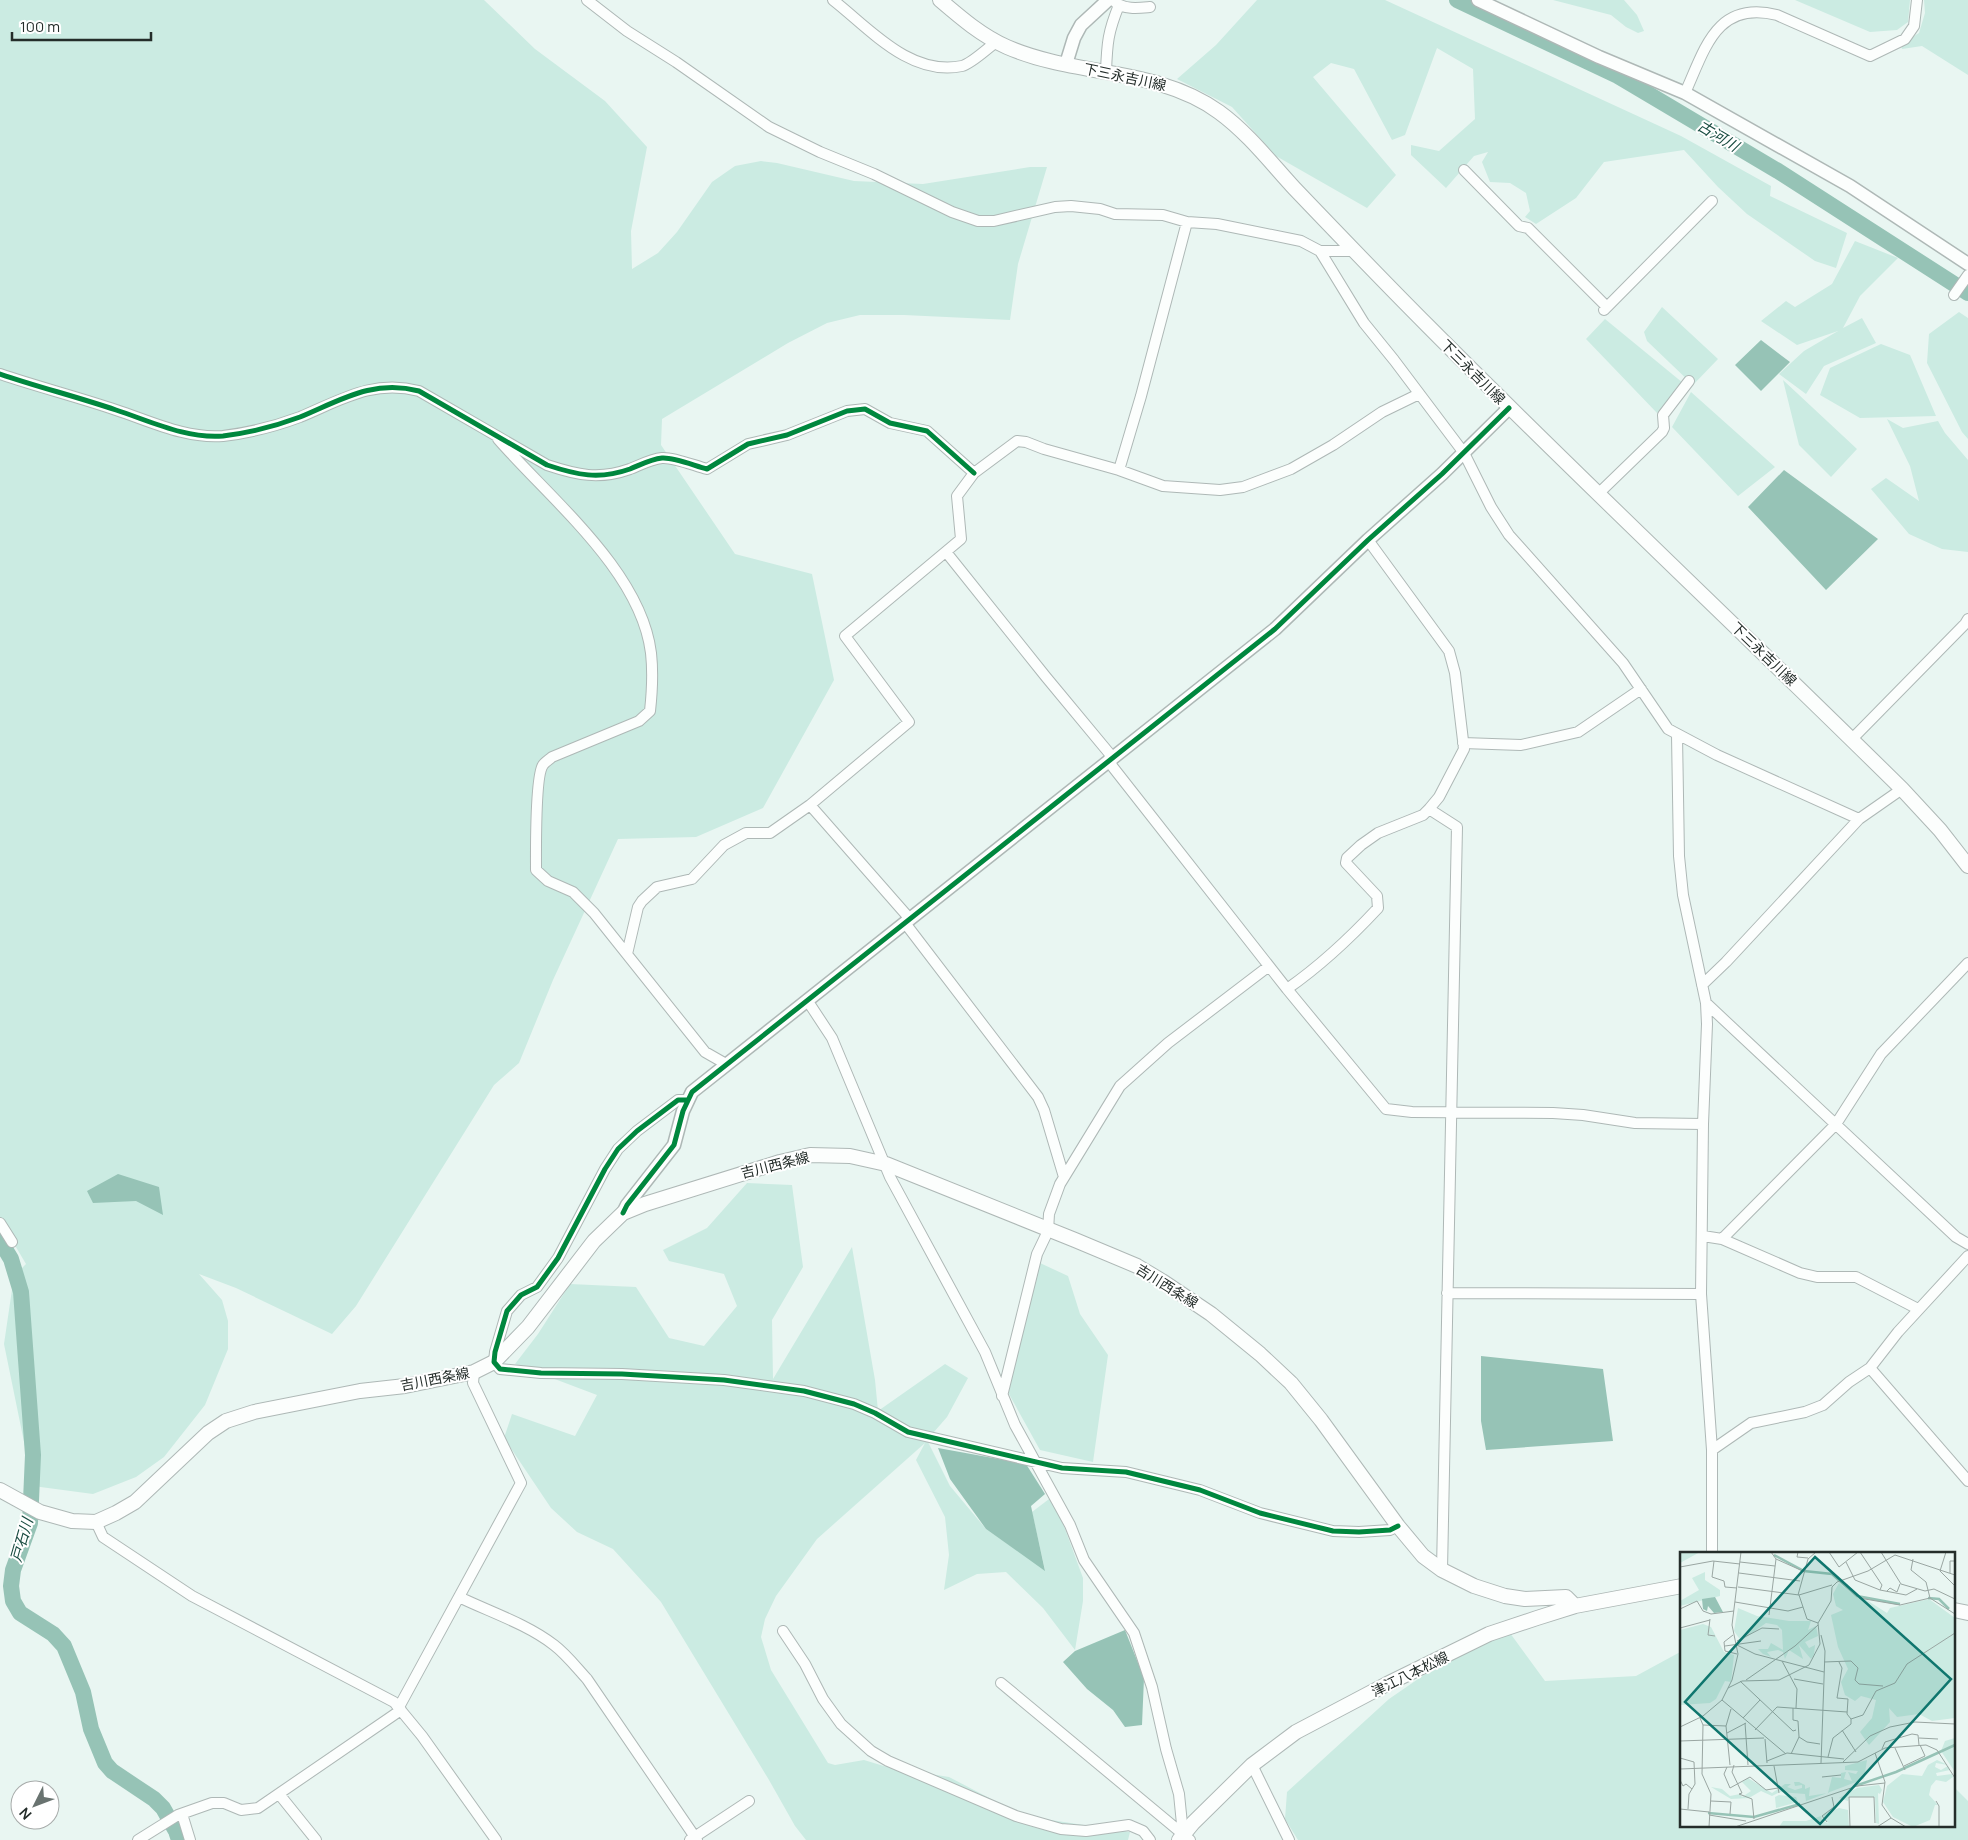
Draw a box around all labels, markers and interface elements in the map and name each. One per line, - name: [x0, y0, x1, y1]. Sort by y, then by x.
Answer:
- scale bar: [12, 10, 151, 42]
- text: 100 m: [20, 16, 60, 37]
- street label: 下三永吉川線: [1082, 58, 1168, 95]
- water label: 古河川: [1694, 115, 1745, 157]
- street label: 下三永吉川線: [1437, 335, 1510, 408]
- street label: 下三永吉川線: [1728, 618, 1801, 690]
- street label: 吉川西条線: [739, 1147, 811, 1182]
- street label: 吉川西条線: [1133, 1259, 1202, 1312]
- street label: 吉川西条線: [399, 1363, 471, 1395]
- water label: 戸石川: [5, 1513, 38, 1564]
- inset map: [1680, 1552, 1956, 1828]
- street label: 津江八本松線: [1368, 1647, 1452, 1701]
- north arrow: [10, 1780, 60, 1830]
- text: N: [15, 1804, 35, 1824]

